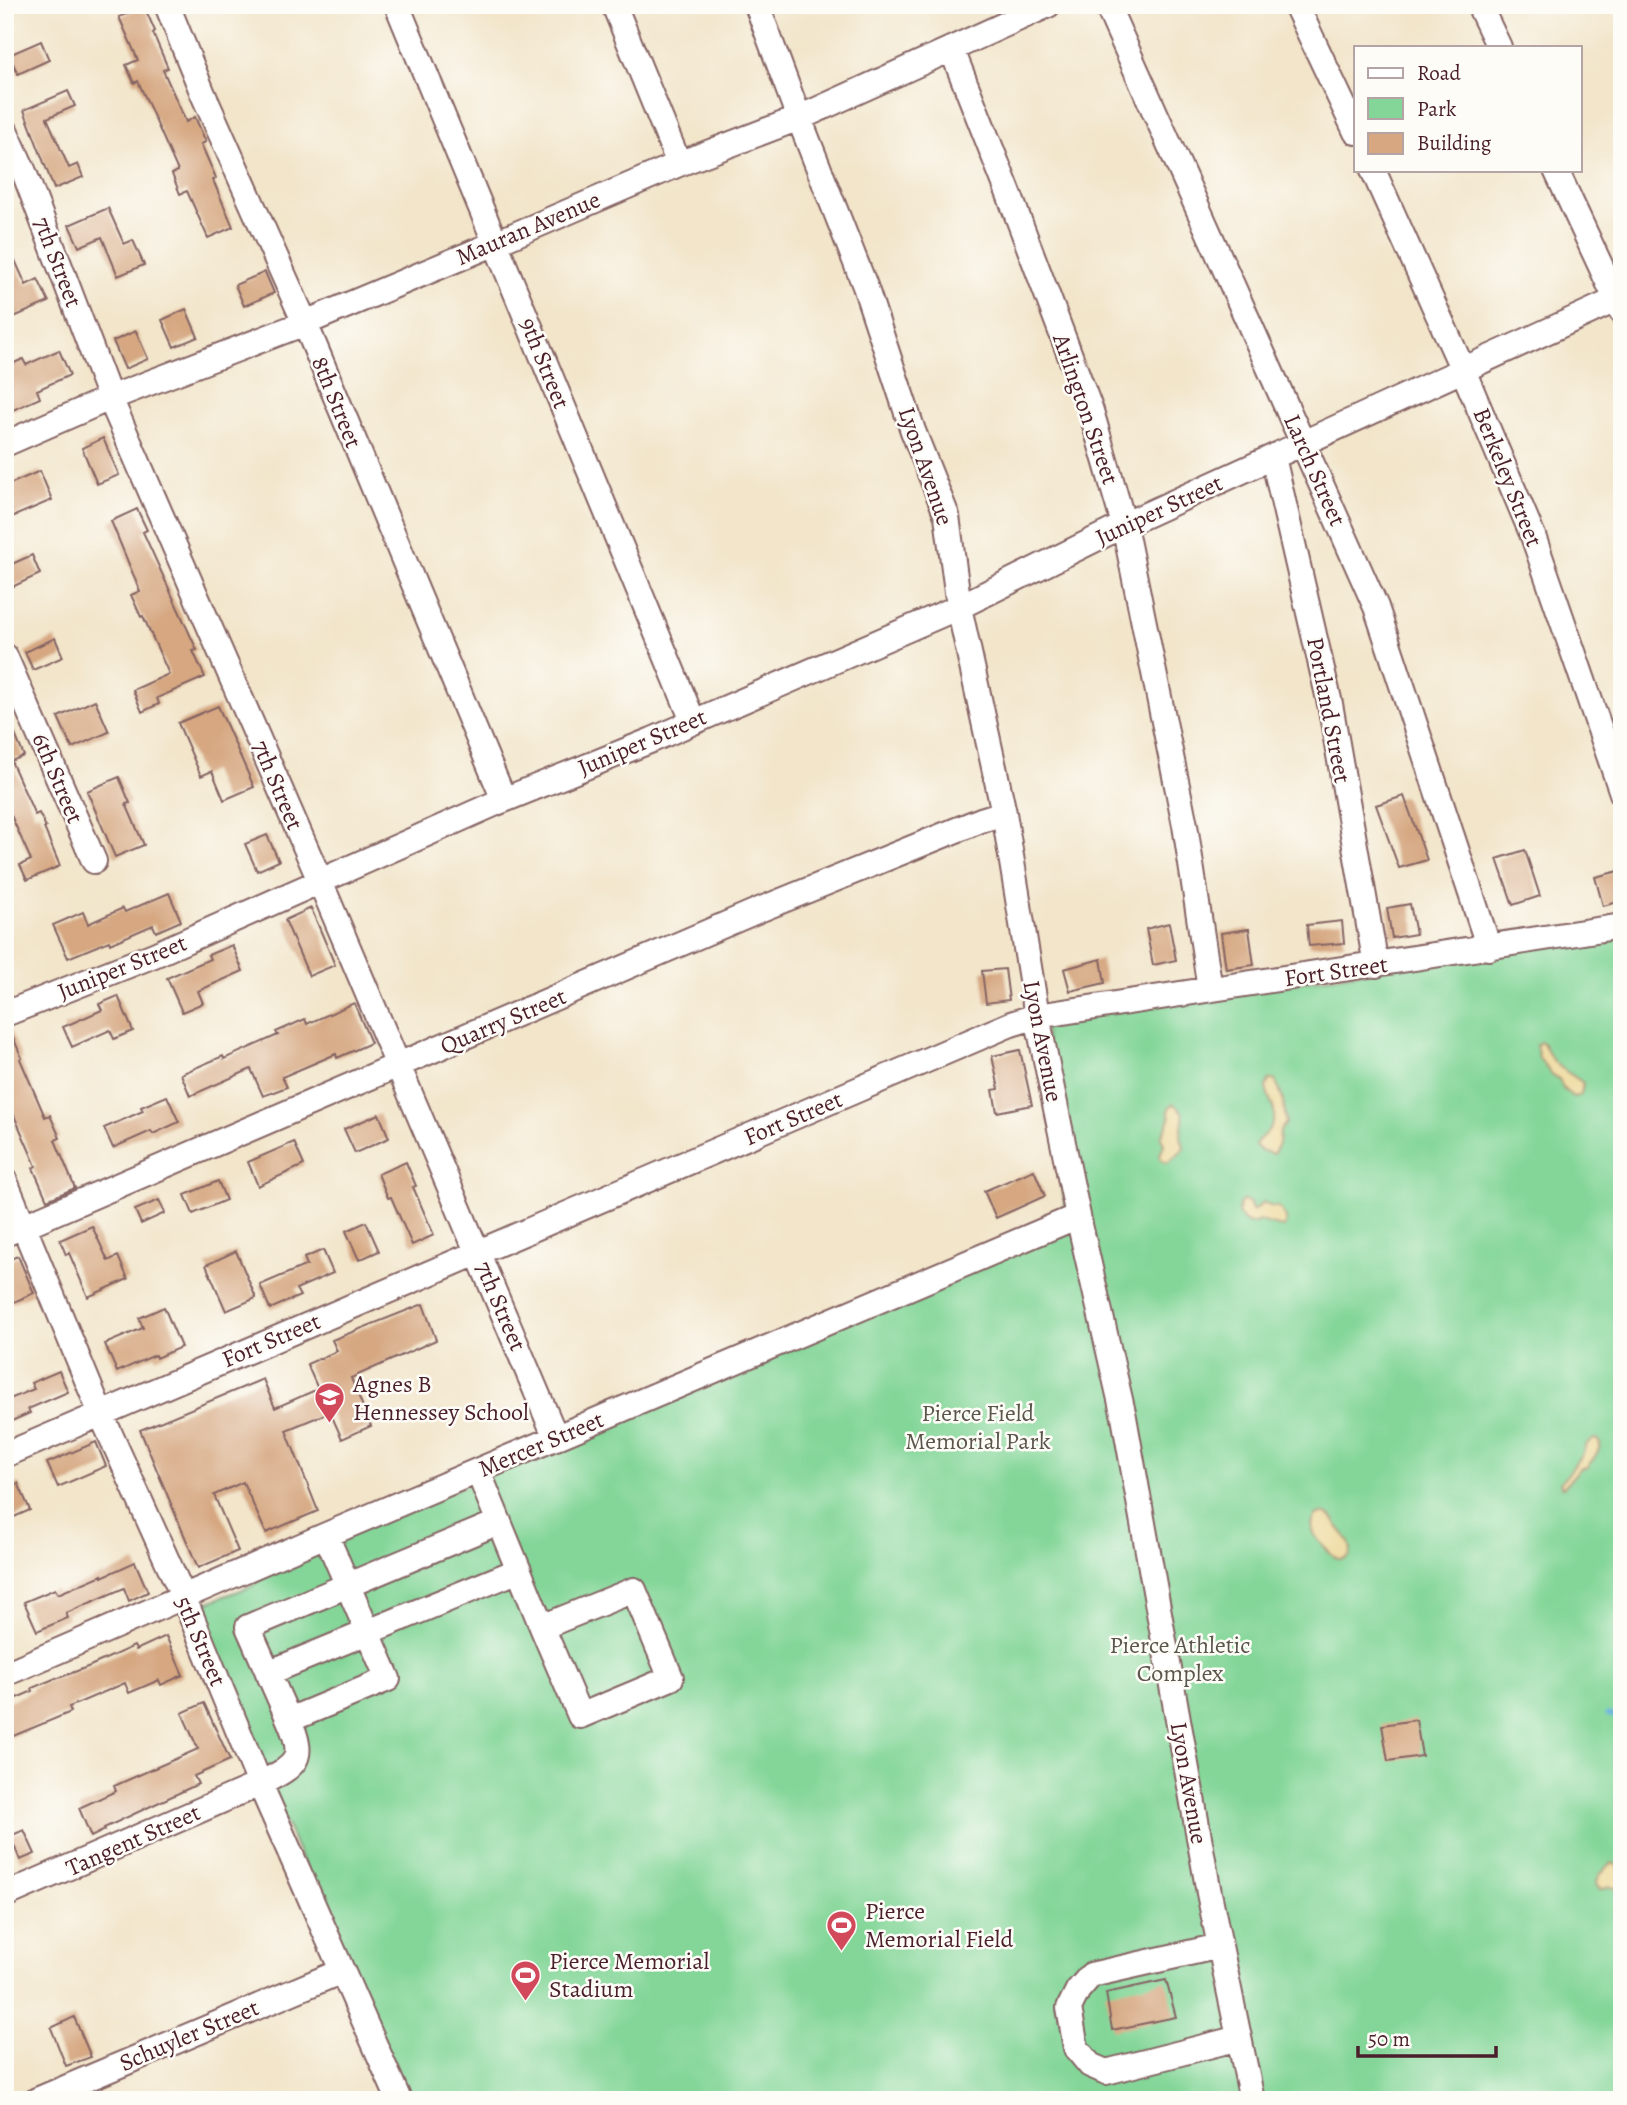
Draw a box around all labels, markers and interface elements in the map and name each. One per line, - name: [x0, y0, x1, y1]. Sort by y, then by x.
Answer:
- legend: [1354, 46, 1582, 172]
- text: Road: [1417, 59, 1461, 87]
- text: Park: [1417, 95, 1457, 123]
- text: Building: [1417, 129, 1492, 157]
- street label: Mauran Avenue: [451, 183, 605, 273]
- street label: 7th Street: [26, 212, 90, 312]
- street label: 9th Street: [512, 313, 578, 413]
- street label: Arlington Street: [1045, 328, 1127, 489]
- street label: 8th Street: [304, 351, 370, 453]
- street label: Lyon Avenue: [891, 402, 961, 530]
- street label: Berkeley Street: [1466, 403, 1550, 551]
- street label: Larch Street: [1276, 409, 1354, 531]
- street label: Juniper Street: [1090, 467, 1228, 553]
- street label: Portland Street: [1299, 634, 1359, 786]
- street label: Juniper Street: [573, 701, 711, 783]
- street label: 6th Street: [25, 728, 91, 828]
- street label: 7th Street: [245, 735, 311, 835]
- street label: Juniper Street: [53, 927, 191, 1007]
- street label: Fort Street: [1282, 948, 1390, 994]
- street label: Lyon Avenue: [1016, 977, 1070, 1105]
- street label: Quarry Street: [435, 980, 571, 1062]
- street label: Fort Street: [739, 1083, 847, 1153]
- street label: 7th Street: [468, 1256, 534, 1356]
- street label: Fort Street: [217, 1305, 325, 1375]
- place label: Agnes B Hennessey School: [352, 1368, 529, 1428]
- school or university icon: Agnes B Hennessey School: [313, 1381, 347, 1425]
- park label: Pierce Field Memorial Park: [905, 1397, 1051, 1457]
- street label: Mercer Street: [473, 1403, 609, 1485]
- street label: 5th Street: [168, 1591, 234, 1691]
- park label: Pierce Athletic Complex: [1110, 1629, 1251, 1689]
- street label: Lyon Avenue: [1163, 1719, 1215, 1847]
- street label: Tangent Street: [61, 1796, 205, 1884]
- place label: Pierce Memorial Field: [865, 1895, 1013, 1955]
- sports icon: Pierce Memorial Field: [825, 1908, 859, 1952]
- place label: Pierce Memorial Stadium: [549, 1945, 709, 2005]
- sports icon: Pierce Memorial Stadium: [509, 1958, 543, 2002]
- street label: Schuyler Street: [114, 1991, 264, 2079]
- scale bar: [1358, 2014, 1496, 2058]
- text: 50 m: [1368, 2025, 1410, 2053]

